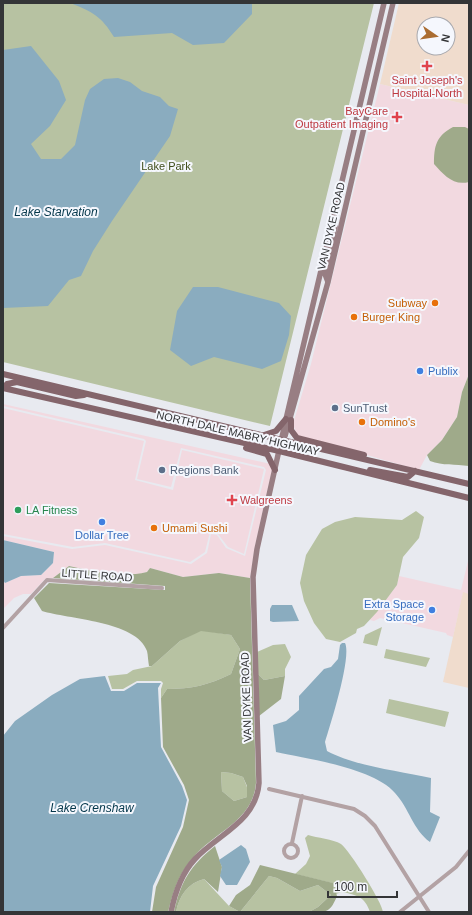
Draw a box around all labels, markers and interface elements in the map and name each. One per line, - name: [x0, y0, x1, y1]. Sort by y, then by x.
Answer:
- north arrow: [416, 16, 456, 56]
- text: N: [439, 33, 452, 44]
- marker: Saint Joseph's Hospital-North: [421, 60, 433, 72]
- place label: Saint Joseph's Hospital-North: [391, 74, 463, 99]
- place label: BayCare Outpatient Imaging: [295, 105, 388, 130]
- marker: BayCare Outpatient Imaging: [391, 111, 403, 123]
- park label: Lake Park: [141, 160, 191, 172]
- street label: VAN DYKE ROAD: [315, 181, 347, 271]
- water label: Lake Starvation: [14, 205, 98, 219]
- place label: Subway: [388, 297, 427, 309]
- marker: Subway: [430, 298, 440, 308]
- place label: Burger King: [362, 311, 420, 323]
- marker: Burger King: [349, 312, 359, 322]
- place label: Publix: [428, 365, 458, 377]
- marker: Publix: [415, 366, 425, 376]
- place label: SunTrust: [343, 402, 387, 414]
- marker: SunTrust: [330, 403, 340, 413]
- street label: NORTH DALE MABRY HIGHWAY: [155, 408, 321, 458]
- place label: Domino's: [370, 416, 416, 428]
- marker: Domino's: [357, 417, 367, 427]
- place label: Regions Bank: [170, 464, 239, 476]
- marker: Regions Bank: [157, 465, 167, 475]
- place label: Walgreens: [240, 494, 293, 506]
- marker: Walgreens: [227, 495, 237, 505]
- place label: LA Fitness: [26, 504, 78, 516]
- marker: LA Fitness: [13, 505, 23, 515]
- marker: Dollar Tree: [97, 517, 107, 527]
- place label: Umami Sushi: [162, 522, 227, 534]
- marker: Umami Sushi: [149, 523, 159, 533]
- place label: Dollar Tree: [75, 529, 129, 541]
- street label: LITTLE ROAD: [61, 567, 133, 583]
- place label: Extra Space Storage: [364, 598, 424, 623]
- marker: Extra Space Storage: [427, 605, 437, 615]
- street label: VAN DYKE ROAD: [238, 652, 254, 742]
- water label: Lake Crenshaw: [50, 801, 135, 815]
- scale bar: [328, 873, 397, 899]
- text: 100 m: [334, 880, 367, 894]

